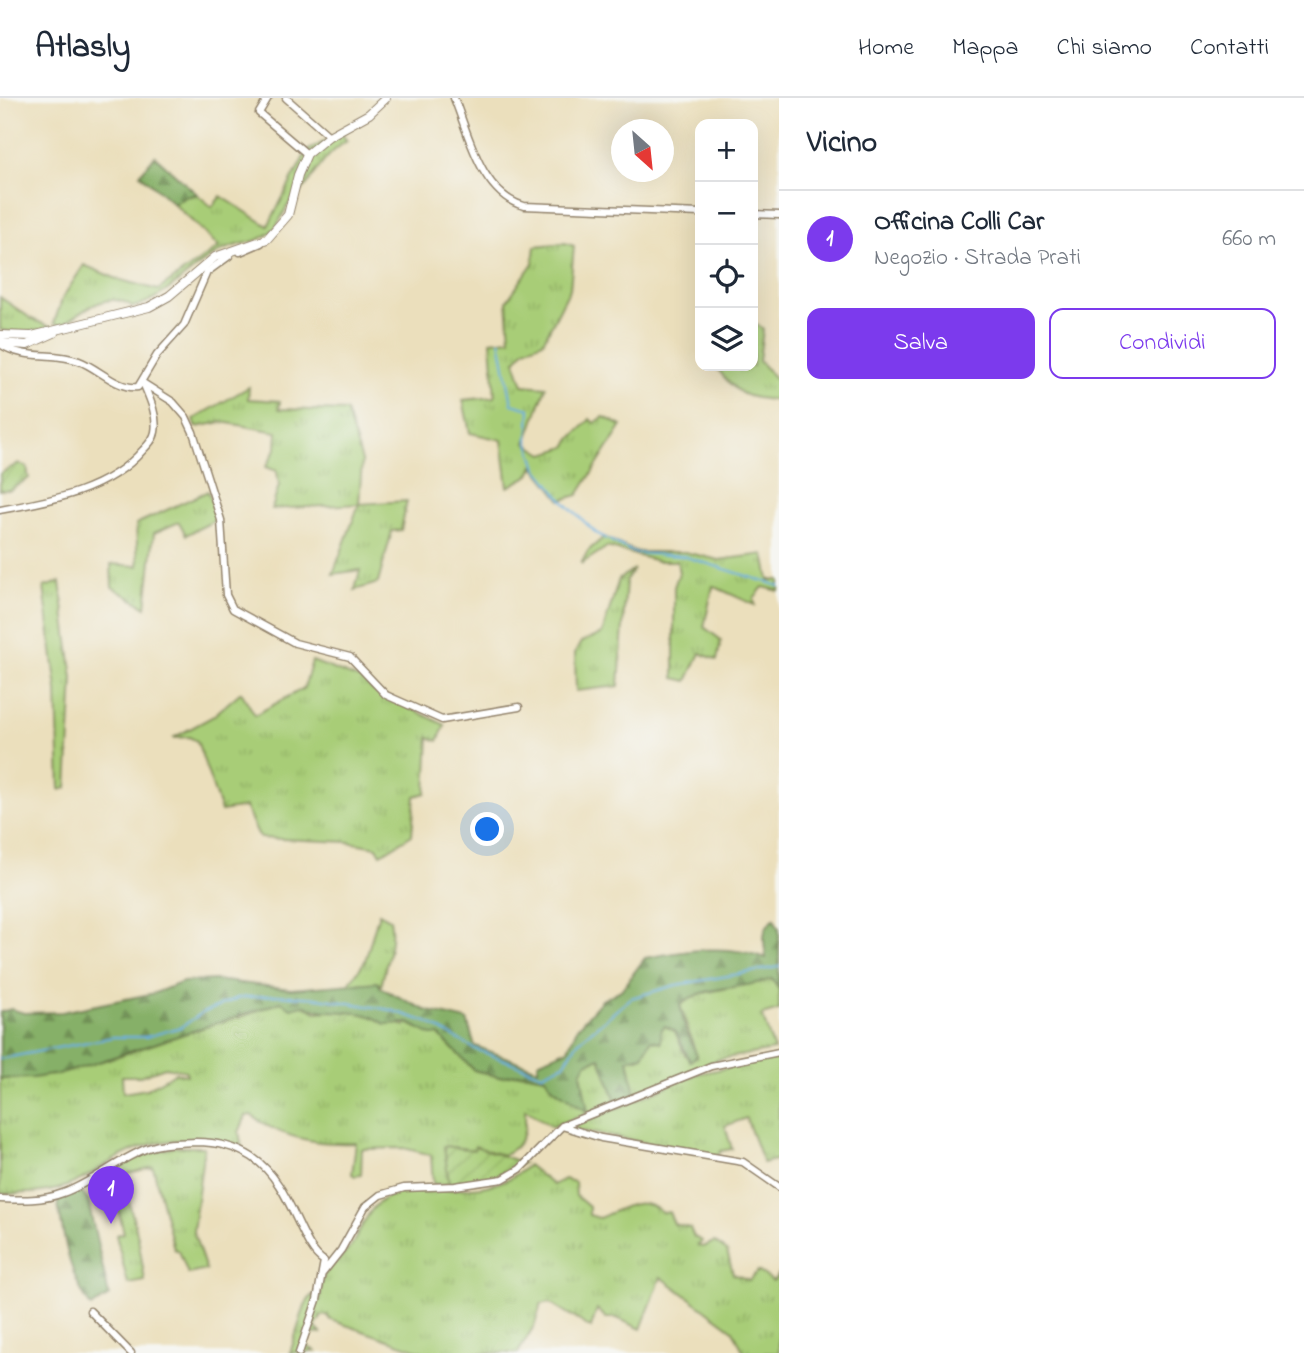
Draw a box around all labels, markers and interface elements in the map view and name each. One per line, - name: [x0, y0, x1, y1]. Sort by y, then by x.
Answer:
- text: Atlasly: [35, 24, 130, 72]
- text: Home: [858, 31, 914, 66]
- text: Mappa: [952, 31, 1019, 66]
- text: Chi siamo: [1057, 31, 1152, 66]
- text: Contatti: [1190, 31, 1269, 66]
- north arrow: [611, 119, 674, 182]
- map controls: [695, 119, 758, 371]
- button: +: [695, 119, 758, 182]
- text: Vicino: [807, 122, 877, 166]
- button: −: [695, 182, 758, 245]
- text: Officina Colli Car: [874, 204, 1044, 242]
- text: 1: [826, 223, 834, 256]
- text: 660 m: [1222, 223, 1276, 256]
- text: Negozio · Strada Prati: [874, 242, 1081, 275]
- button: locate: [695, 245, 758, 308]
- button: layers: [695, 308, 758, 371]
- button: Salva: [807, 308, 1035, 379]
- button: Condividi: [1049, 308, 1276, 379]
- your location: [470, 812, 504, 846]
- pin: 1: [88, 1166, 134, 1224]

